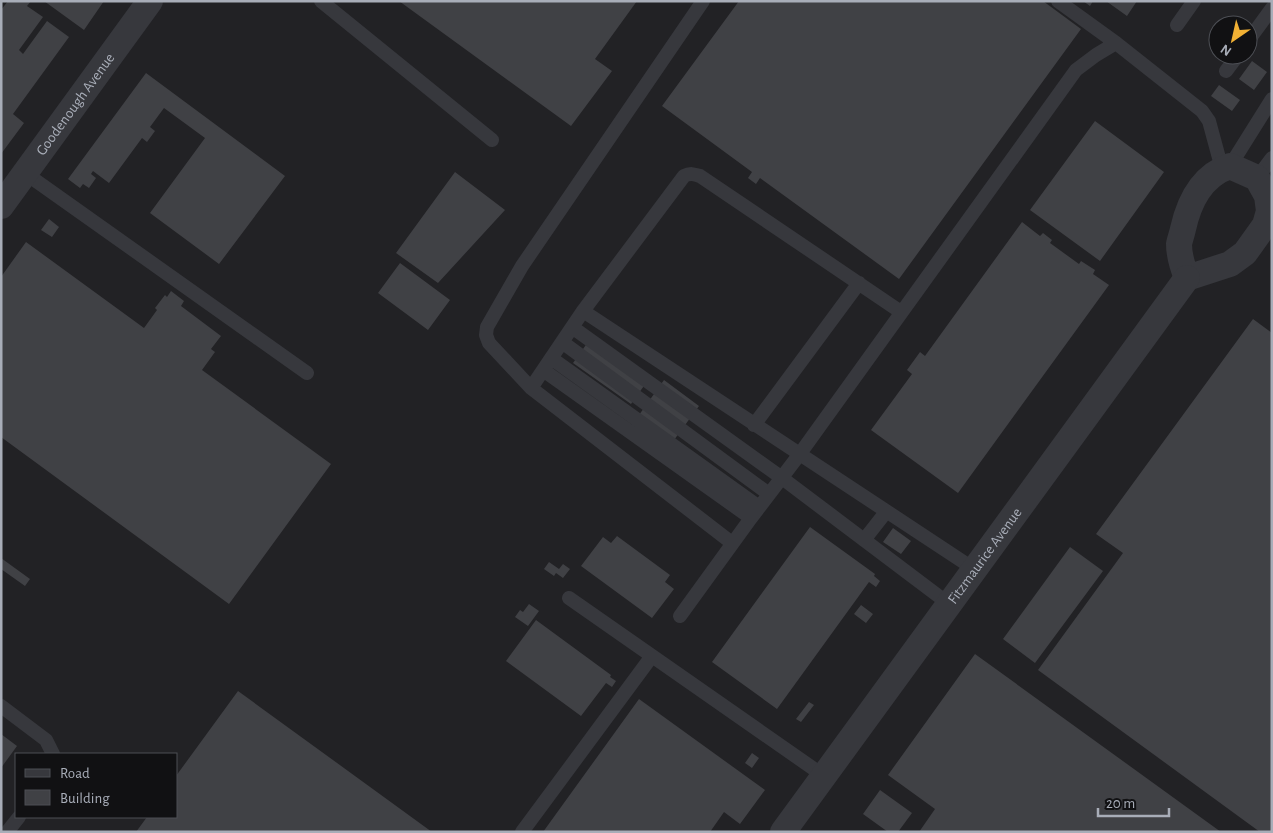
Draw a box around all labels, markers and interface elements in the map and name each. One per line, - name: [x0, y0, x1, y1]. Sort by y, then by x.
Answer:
- north arrow: [1208, 15, 1258, 65]
- text: N: [1218, 41, 1234, 58]
- street label: Goodenough Avenue: [33, 50, 118, 158]
- street label: Fitzmaurice Avenue: [945, 505, 1025, 607]
- legend: [15, 753, 178, 818]
- text: Road: [60, 766, 90, 781]
- scale bar: [1098, 786, 1169, 818]
- text: Building: [60, 791, 110, 806]
- text: 20 m: [1106, 796, 1135, 811]

